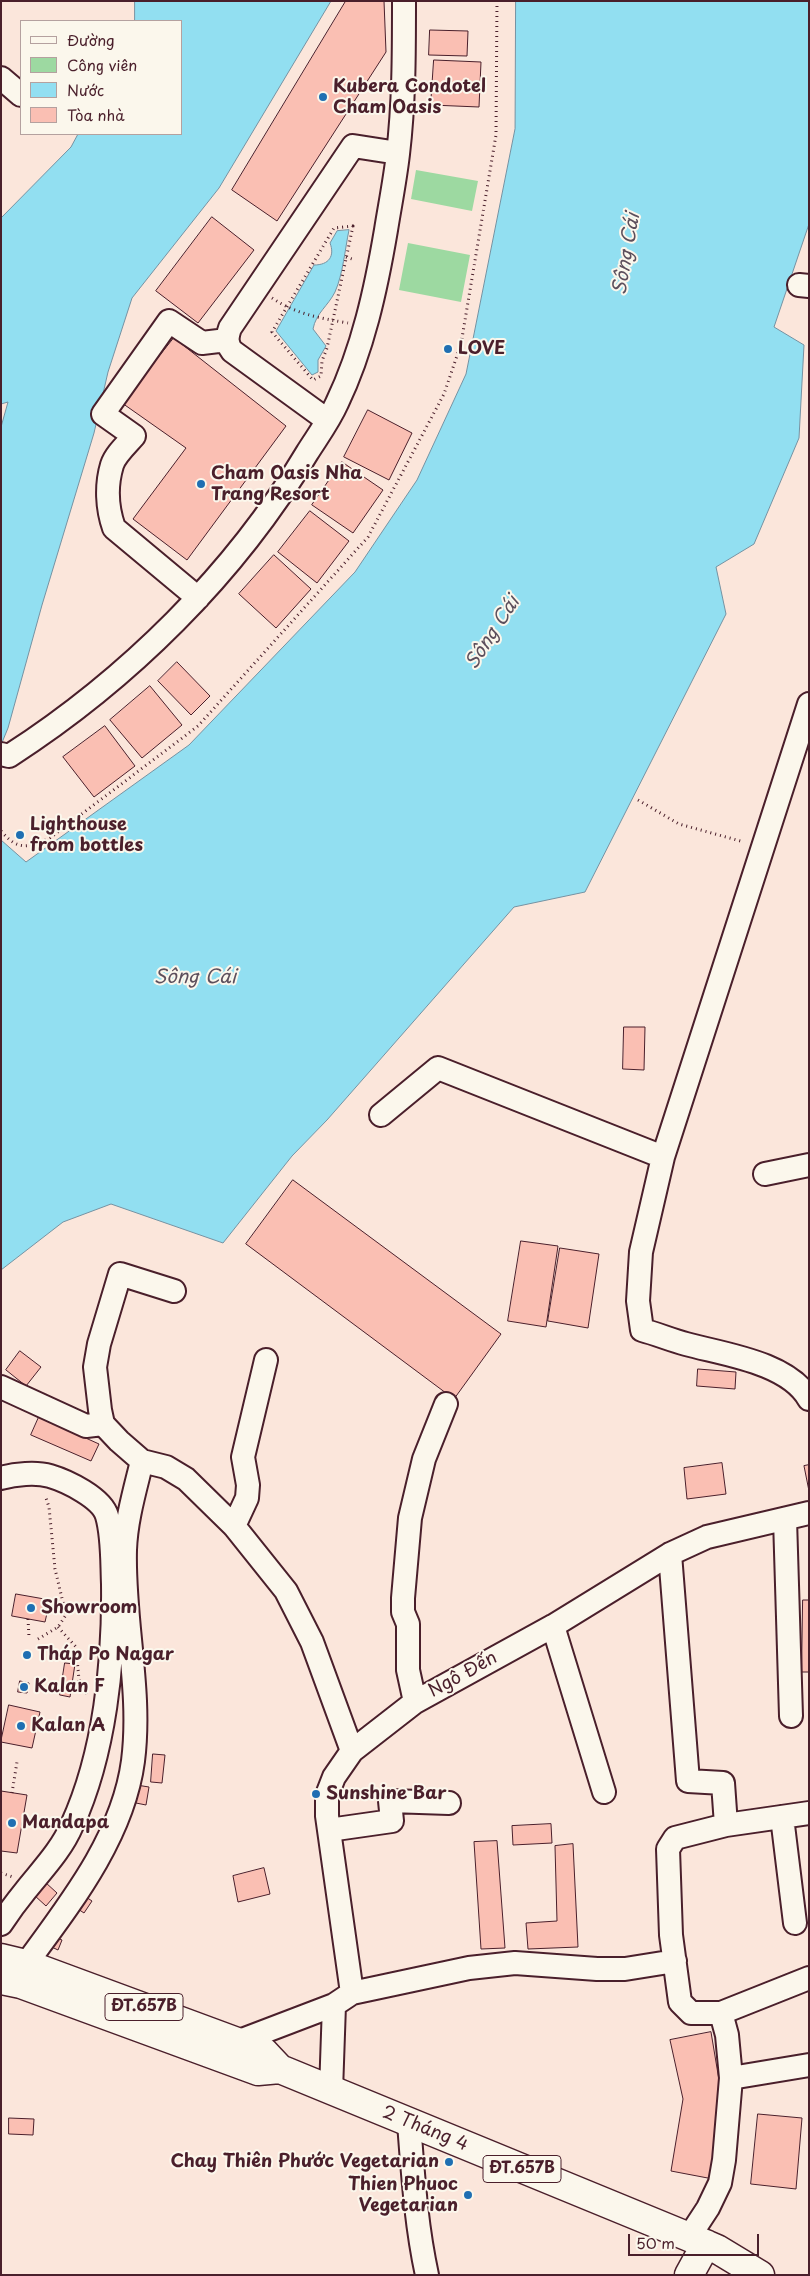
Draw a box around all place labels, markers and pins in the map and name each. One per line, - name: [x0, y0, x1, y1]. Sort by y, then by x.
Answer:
- place label: Kubera Condotel Cham Oasis: [333, 76, 486, 118]
- marker: Kubera Condotel Cham Oasis: [317, 91, 329, 103]
- place label: LOVE: [458, 338, 505, 360]
- marker: LOVE: [442, 343, 454, 355]
- place label: Cham Oasis Nha Trang Resort: [211, 463, 362, 506]
- marker: Cham Oasis Nha Trang Resort: [195, 478, 207, 490]
- place label: Lighthouse from bottles: [30, 814, 143, 856]
- marker: Lighthouse from bottles: [14, 829, 26, 841]
- place label: Showroom: [41, 1597, 137, 1619]
- marker: Showroom: [25, 1602, 37, 1614]
- place label: Tháp Po Nagar: [37, 1644, 174, 1666]
- marker: Tháp Po Nagar: [21, 1649, 33, 1661]
- place label: Kalan F: [34, 1676, 105, 1698]
- marker: Kalan F: [18, 1681, 30, 1693]
- place label: Kalan A: [31, 1715, 105, 1737]
- marker: Kalan A: [15, 1720, 27, 1732]
- place label: Sunshine Bar: [326, 1783, 447, 1805]
- marker: Sunshine Bar: [310, 1788, 322, 1800]
- place label: Mandapa: [22, 1812, 109, 1834]
- marker: Mandapa: [6, 1817, 18, 1829]
- place label: Chay Thiên Phước Vegetarian: [170, 2151, 439, 2173]
- marker: Chay Thiên Phước Vegetarian: [443, 2156, 455, 2168]
- place label: Thien Phuoc Vegetarian: [348, 2174, 458, 2216]
- marker: Thien Phuoc Vegetarian: [462, 2189, 474, 2201]

